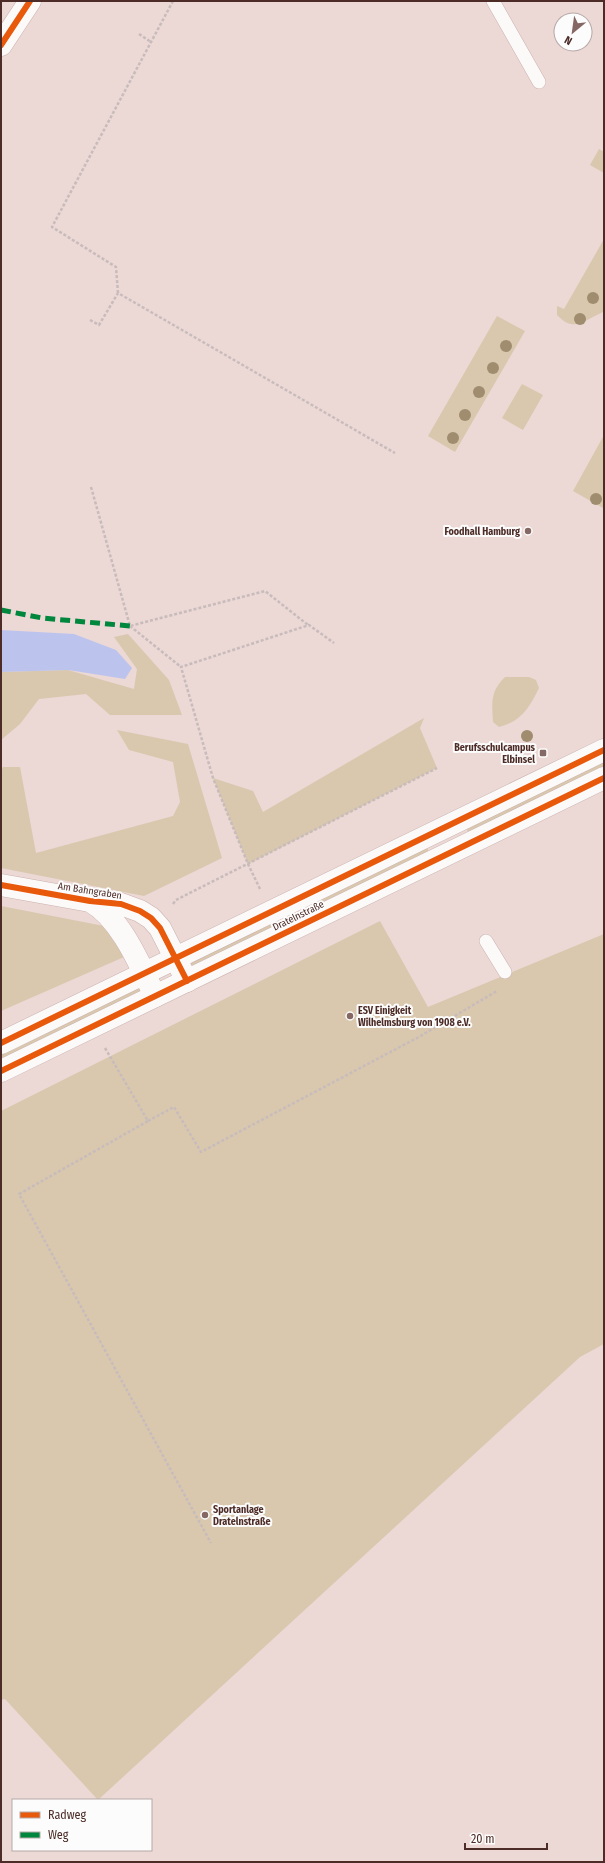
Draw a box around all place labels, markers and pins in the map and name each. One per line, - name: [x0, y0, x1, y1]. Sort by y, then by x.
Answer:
- place label: Foodhall Hamburg: [444, 526, 520, 538]
- marker: Foodhall Hamburg: [523, 526, 533, 536]
- place label: Berufsschulcampus Elbinsel: [454, 742, 536, 766]
- marker: Berufsschulcampus Elbinsel: [538, 748, 548, 758]
- place label: ESV Einigkeit Wilhelmsburg von 1908 e.V.: [358, 1005, 471, 1029]
- marker: ESV Einigkeit Wilhelmsburg von 1908 e.V.: [345, 1011, 355, 1021]
- place label: Sportanlage Dratelnstraße: [213, 1504, 271, 1528]
- marker: Sportanlage Dratelnstraße: [200, 1510, 210, 1520]

